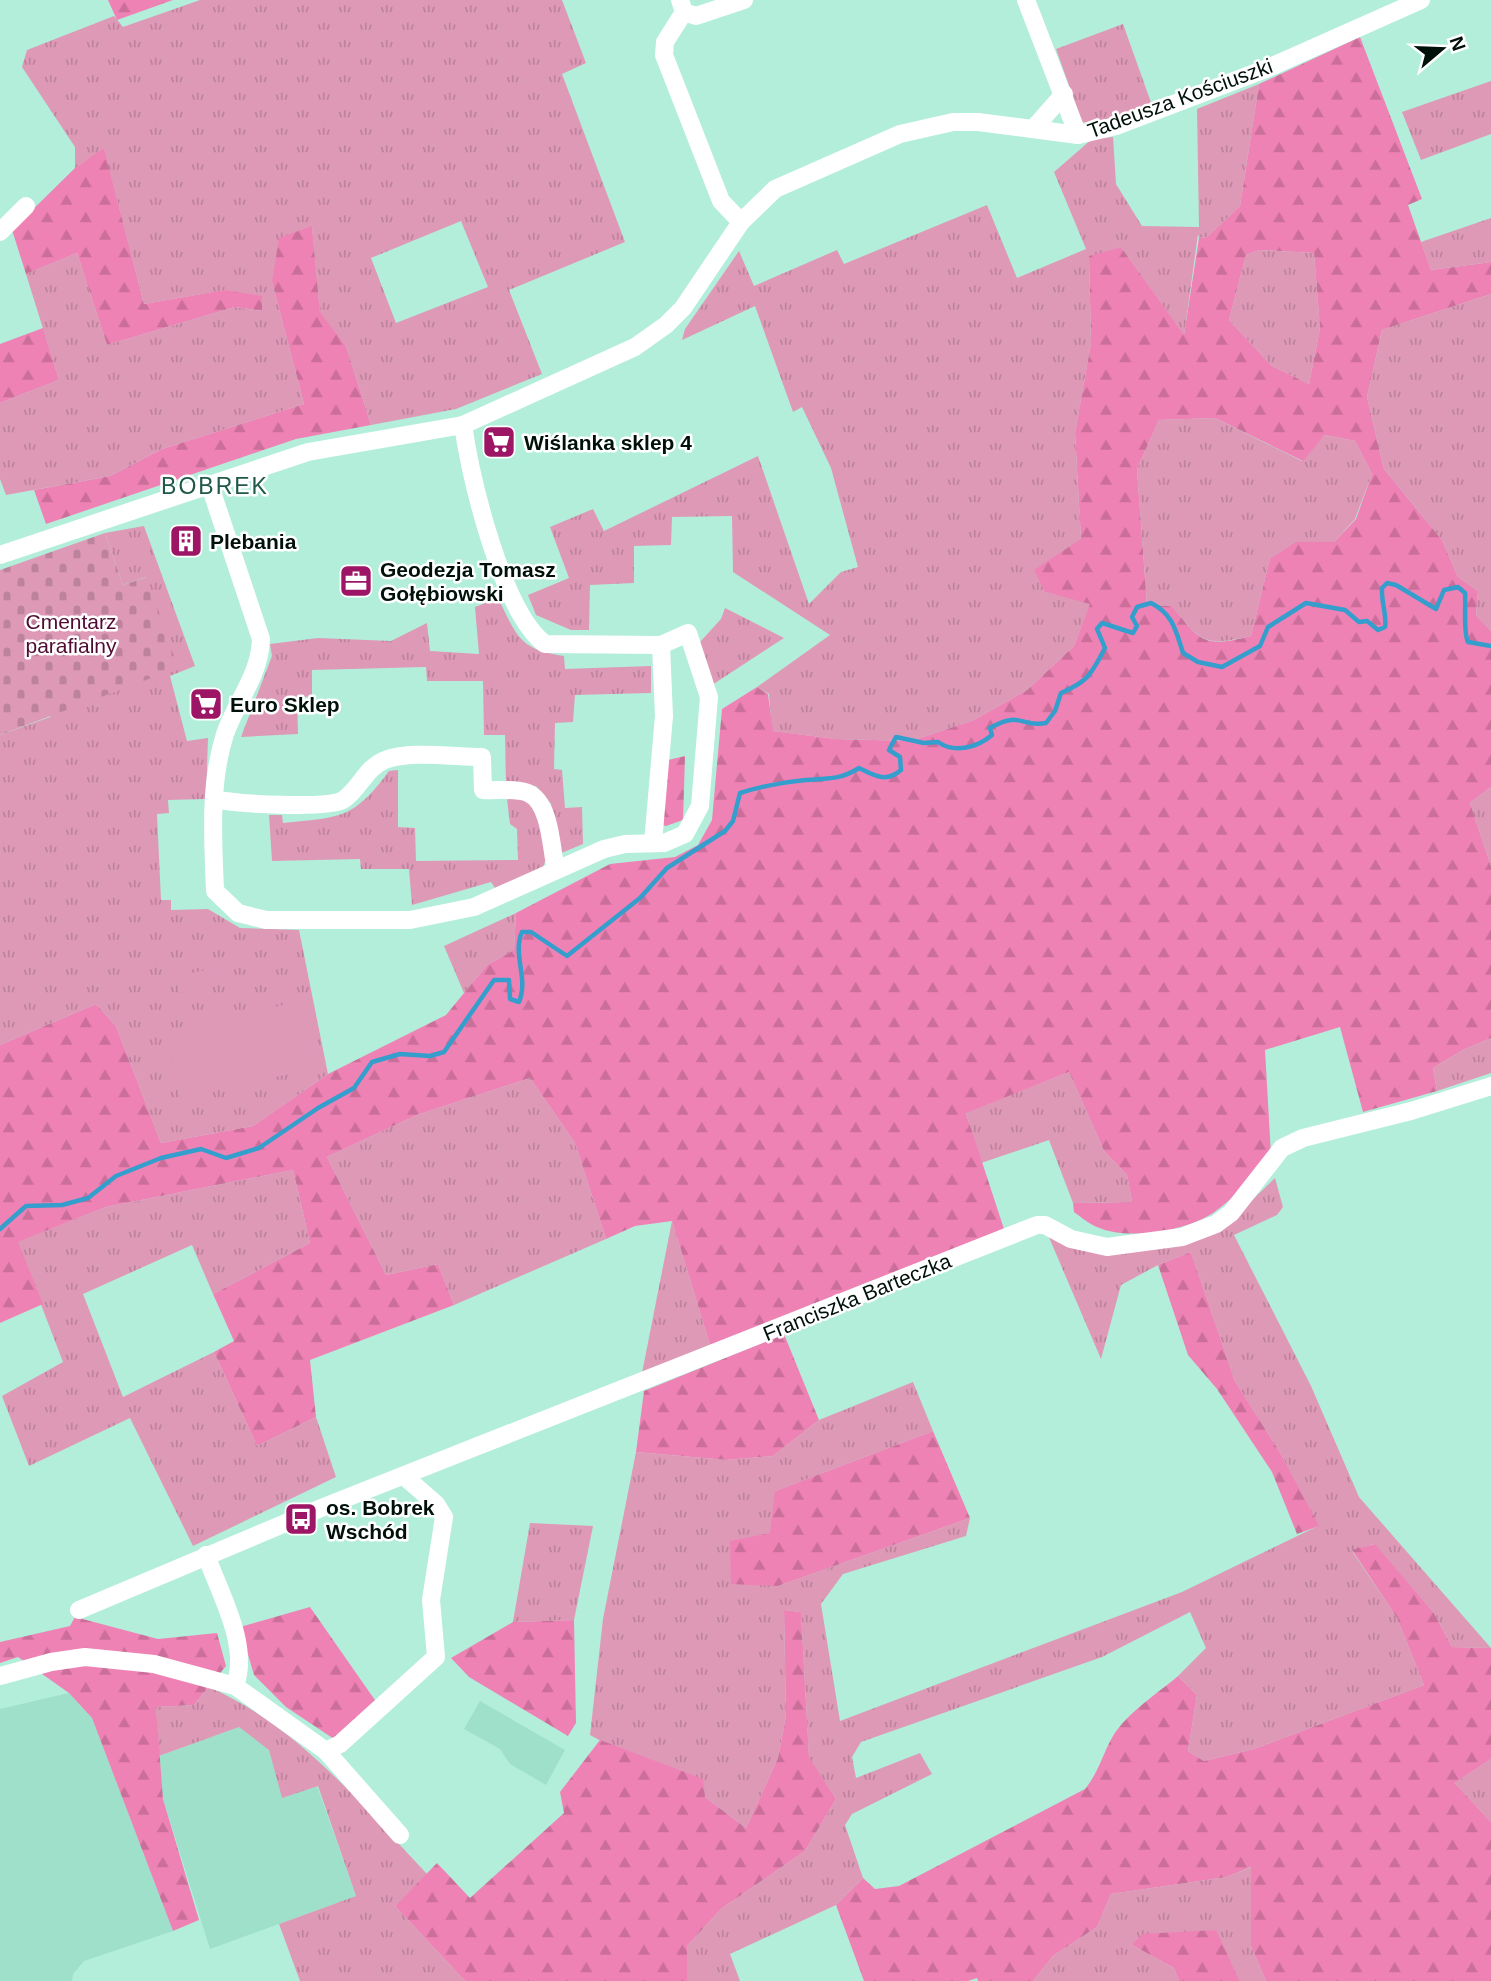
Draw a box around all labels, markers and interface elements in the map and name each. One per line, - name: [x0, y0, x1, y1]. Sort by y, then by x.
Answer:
- north arrow: [1407, 14, 1477, 84]
- text: N: [1445, 34, 1470, 54]
- street label: Tadeusza Kościuszki: [1084, 54, 1276, 142]
- supermarket icon: Wiślanka sklep 4: [480, 423, 518, 461]
- place label: Wiślanka sklep 4: [524, 431, 692, 454]
- district label: BOBREK: [161, 473, 269, 499]
- building icon: Plebania: [167, 522, 205, 560]
- place label: Plebania: [210, 530, 297, 553]
- place label: Geodezja Tomasz Gołębiowski: [380, 558, 556, 605]
- office icon: Geodezja Tomasz Gołębiowski: [337, 562, 375, 600]
- park label: Cmentarz parafialny: [25, 610, 117, 657]
- supermarket icon: Euro Sklep: [187, 685, 225, 723]
- place label: Euro Sklep: [230, 693, 340, 716]
- street label: Franciszka Barteczka: [760, 1249, 955, 1345]
- place label: os. Bobrek Wschód: [326, 1496, 435, 1543]
- bus stop icon: os. Bobrek Wschód: [282, 1500, 320, 1538]

